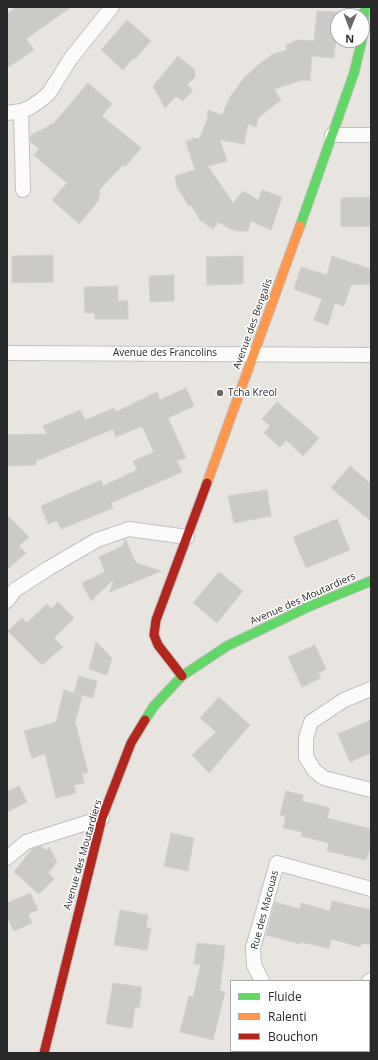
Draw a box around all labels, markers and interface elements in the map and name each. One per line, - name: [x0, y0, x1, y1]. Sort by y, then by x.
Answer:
- north arrow: [330, 8, 370, 48]
- text: N: [345, 32, 354, 47]
- street label: Avenue des Bengalis: [231, 277, 275, 371]
- street label: Avenue des Francolins: [113, 347, 217, 359]
- place label: Tcha Kreol: [228, 387, 277, 399]
- marker: Tcha Kreol: [215, 388, 225, 398]
- street label: Avenue des Moutardiers: [249, 570, 357, 628]
- street label: Avenue des Moutardiers: [62, 799, 104, 911]
- street label: Rue des Macouas: [249, 869, 281, 951]
- legend: [230, 980, 370, 1052]
- text: Fluide: [268, 988, 302, 1005]
- text: Ralenti: [268, 1008, 307, 1025]
- text: Bouchon: [268, 1028, 318, 1045]

